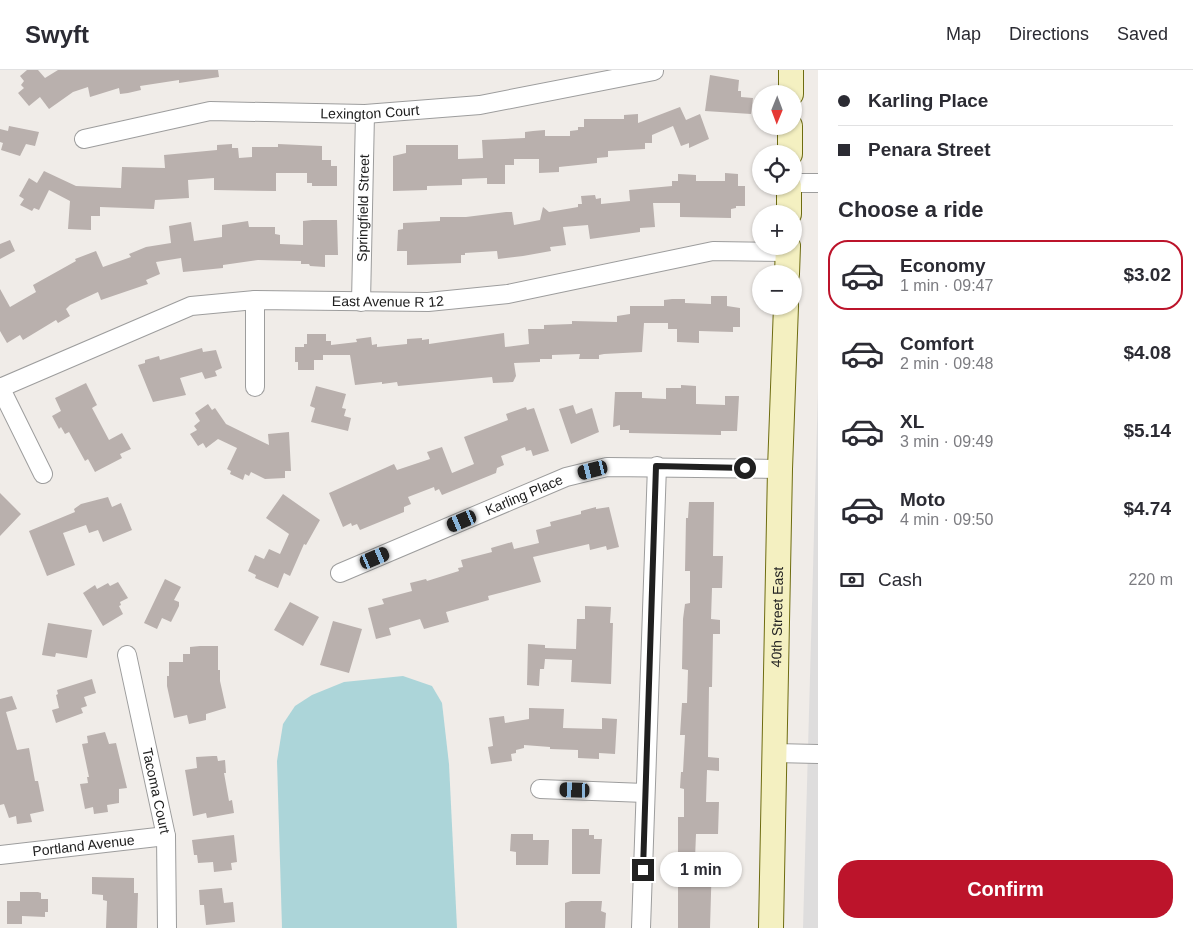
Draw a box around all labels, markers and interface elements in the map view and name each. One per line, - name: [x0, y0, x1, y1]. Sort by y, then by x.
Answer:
- text: Swyft: [25, 21, 89, 48]
- text: Map: [946, 24, 981, 44]
- text: Directions: [1009, 24, 1089, 44]
- text: Saved: [1117, 24, 1168, 44]
- north arrow: [752, 85, 802, 135]
- map controls: [752, 85, 802, 315]
- text: Karling Place: [868, 90, 988, 111]
- street label: Lexington Court: [320, 102, 420, 122]
- text: Penara Street: [868, 139, 991, 160]
- button: locate: [752, 145, 802, 195]
- street label: Springfield Street: [354, 154, 372, 262]
- text: Choose a ride: [838, 197, 983, 222]
- button: +: [752, 205, 802, 255]
- icon: car: [840, 253, 885, 298]
- text: Economy: [900, 255, 986, 276]
- text: $3.02: [1123, 264, 1171, 285]
- button: −: [752, 265, 802, 315]
- text: 1 min · 09:47: [900, 277, 993, 294]
- street label: East Avenue R 12: [332, 292, 445, 310]
- icon: car: [840, 331, 885, 376]
- text: Comfort: [900, 333, 974, 354]
- text: $4.08: [1123, 342, 1171, 363]
- text: 2 min · 09:48: [900, 355, 993, 372]
- icon: car: [840, 409, 885, 454]
- text: XL: [900, 411, 924, 432]
- text: $5.14: [1123, 420, 1171, 441]
- text: 3 min · 09:49: [900, 433, 993, 450]
- route start: [734, 457, 756, 479]
- car: [576, 459, 609, 481]
- street label: Karling Place: [483, 471, 565, 518]
- icon: car: [840, 487, 885, 532]
- text: Moto: [900, 489, 945, 510]
- text: $4.74: [1123, 498, 1171, 519]
- car: [445, 508, 478, 534]
- text: 4 min · 09:50: [900, 511, 993, 528]
- car: [358, 545, 391, 571]
- icon: cash: [838, 566, 866, 594]
- street label: 40th Street East: [768, 567, 786, 667]
- text: Cash: [878, 569, 922, 590]
- text: 220 m: [1129, 571, 1173, 588]
- street label: Tacoma Court: [139, 747, 173, 835]
- car: [559, 782, 590, 798]
- street label: Portland Avenue: [32, 832, 136, 859]
- callout: 1 min: [660, 852, 743, 888]
- route end: [632, 859, 654, 881]
- button: Confirm: [838, 860, 1173, 918]
- text: 1 min: [680, 861, 722, 878]

